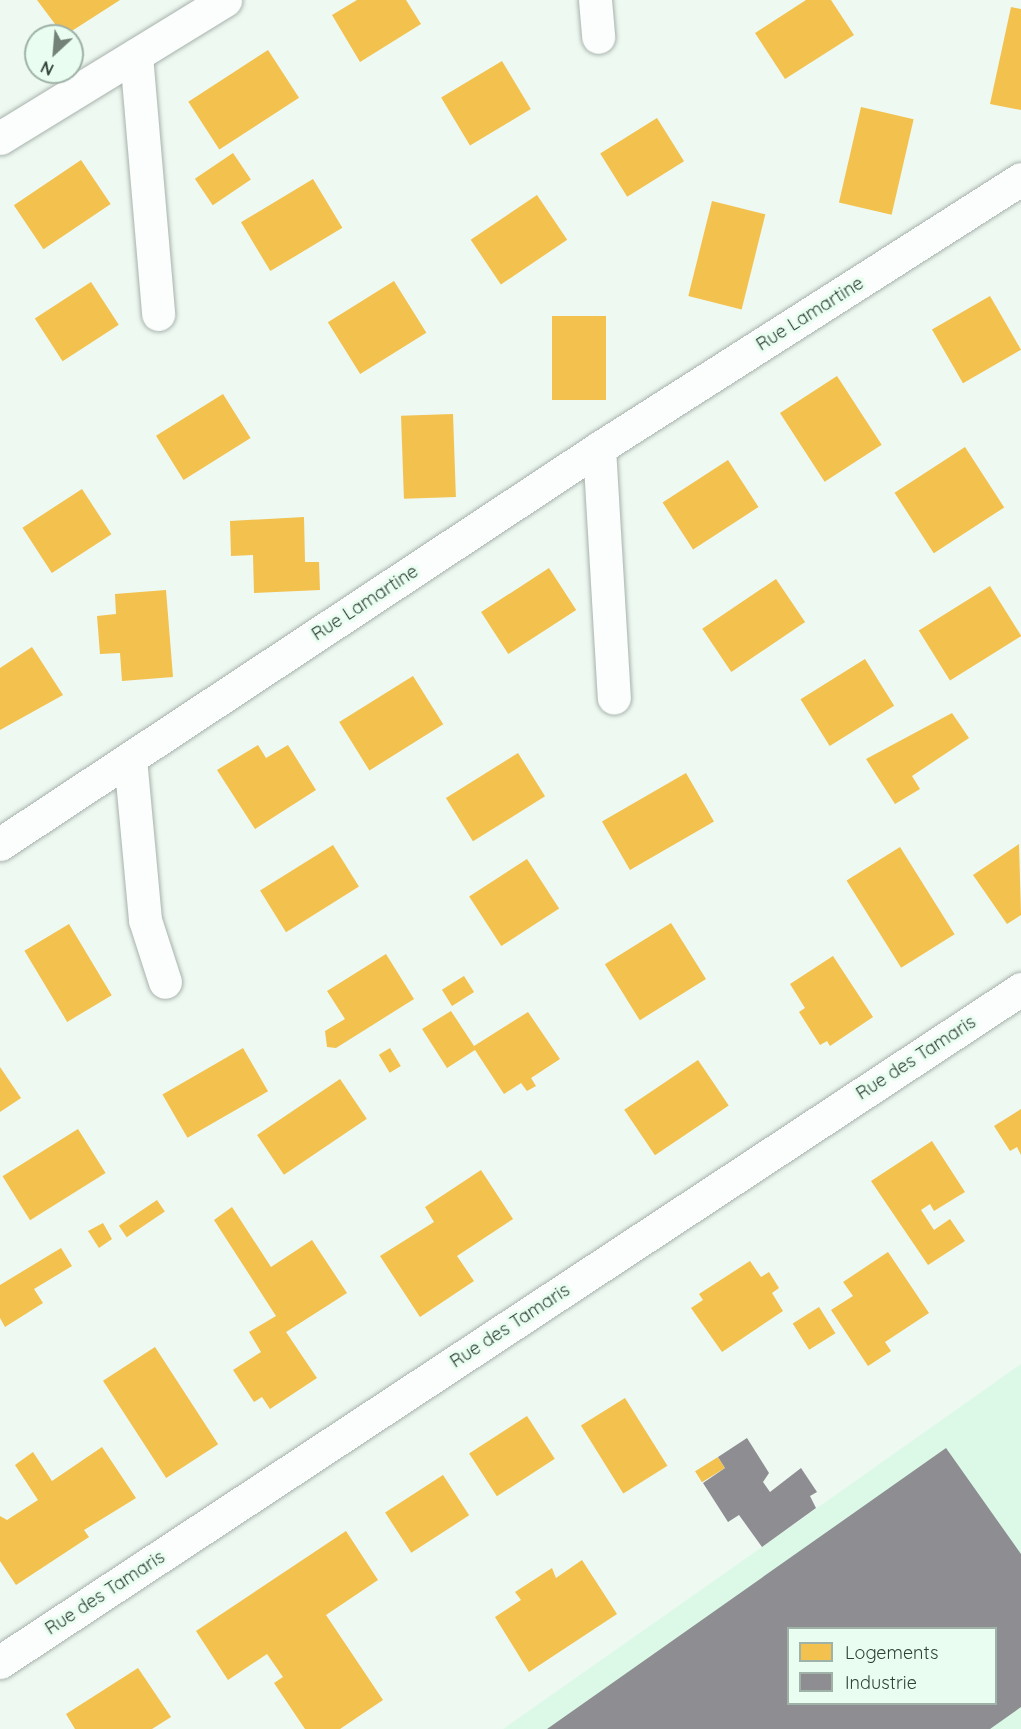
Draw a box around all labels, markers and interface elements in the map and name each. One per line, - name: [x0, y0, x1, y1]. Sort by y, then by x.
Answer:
- north arrow: [24, 24, 84, 84]
- text: N: [37, 57, 57, 80]
- street label: Rue Lamartine: [752, 272, 868, 356]
- street label: Rue Lamartine: [308, 561, 422, 645]
- street label: Rue des Tamaris: [852, 1011, 980, 1105]
- street label: Rue des Tamaris: [446, 1279, 574, 1373]
- street label: Rue des Tamaris: [41, 1546, 169, 1640]
- legend: [787, 1627, 997, 1705]
- text: Logements: [845, 1641, 938, 1664]
- text: Industrie: [845, 1671, 917, 1694]

